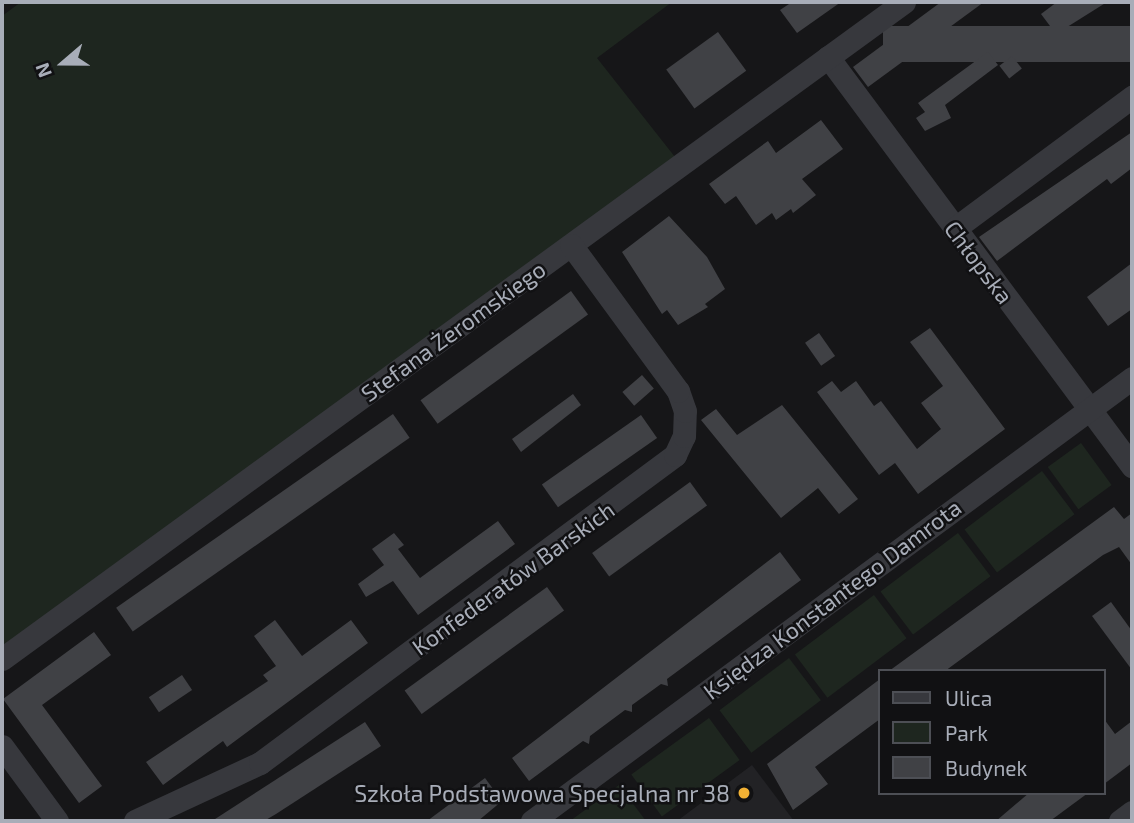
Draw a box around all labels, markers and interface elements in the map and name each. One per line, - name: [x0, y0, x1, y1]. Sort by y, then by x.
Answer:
- north arrow: [28, 28, 98, 98]
- text: N: [30, 60, 56, 81]
- street label: Chłopska: [939, 215, 1019, 309]
- street label: Stefana Żeromskiego: [355, 255, 551, 407]
- street label: Księdza Konstantego Damrota: [698, 493, 966, 705]
- street label: Konfederatów Barskich: [406, 495, 620, 661]
- legend: [878, 669, 1106, 795]
- text: Ulica: [945, 685, 992, 710]
- text: Park: [945, 720, 988, 745]
- text: Budynek: [945, 755, 1027, 780]
- place label: Szkoła Podstawowa Specjalna nr 38: [354, 779, 730, 807]
- marker: Szkoła Podstawowa Specjalna nr 38: [736, 785, 752, 801]

